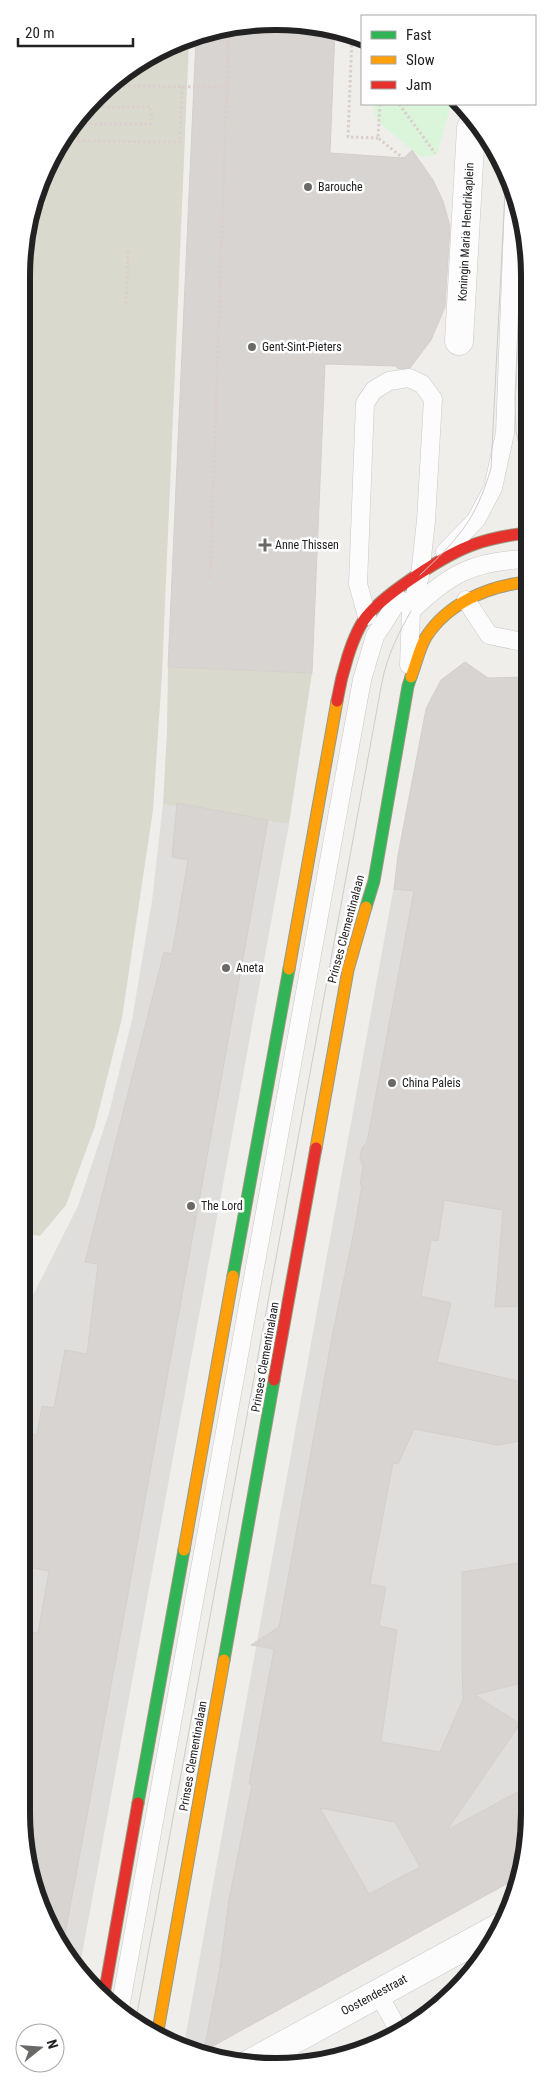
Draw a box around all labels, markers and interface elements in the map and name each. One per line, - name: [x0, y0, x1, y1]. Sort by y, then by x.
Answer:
- scale bar: [18, 15, 132, 47]
- legend: [361, 15, 536, 105]
- text: 20 m: [25, 24, 55, 42]
- text: Fast: [406, 26, 431, 44]
- text: Slow: [406, 51, 435, 69]
- text: Jam: [406, 76, 432, 94]
- street label: Koningin Maria Hendrikaplein: [455, 162, 477, 302]
- place label: Barouche: [318, 180, 363, 194]
- marker: Barouche: [302, 181, 314, 193]
- place label: Gent-Sint-Pieters: [262, 340, 342, 354]
- marker: Gent-Sint-Pieters: [246, 341, 258, 353]
- place label: Anne Thissen: [275, 538, 339, 552]
- marker: Anne Thissen: [259, 539, 271, 551]
- street label: Prinses Clementinalaan: [325, 873, 367, 985]
- place label: Aneta: [236, 961, 264, 975]
- marker: Aneta: [220, 962, 232, 974]
- place label: China Paleis: [402, 1076, 461, 1090]
- marker: China Paleis: [386, 1077, 398, 1089]
- place label: The Lord: [201, 1199, 243, 1213]
- marker: The Lord: [185, 1200, 197, 1212]
- street label: Prinses Clementinalaan: [248, 1301, 282, 1413]
- street label: Prinses Clementinalaan: [176, 1700, 210, 1812]
- street label: Oostendestraat: [339, 1972, 410, 2018]
- north arrow: [15, 2023, 65, 2073]
- text: N: [44, 2038, 61, 2051]

